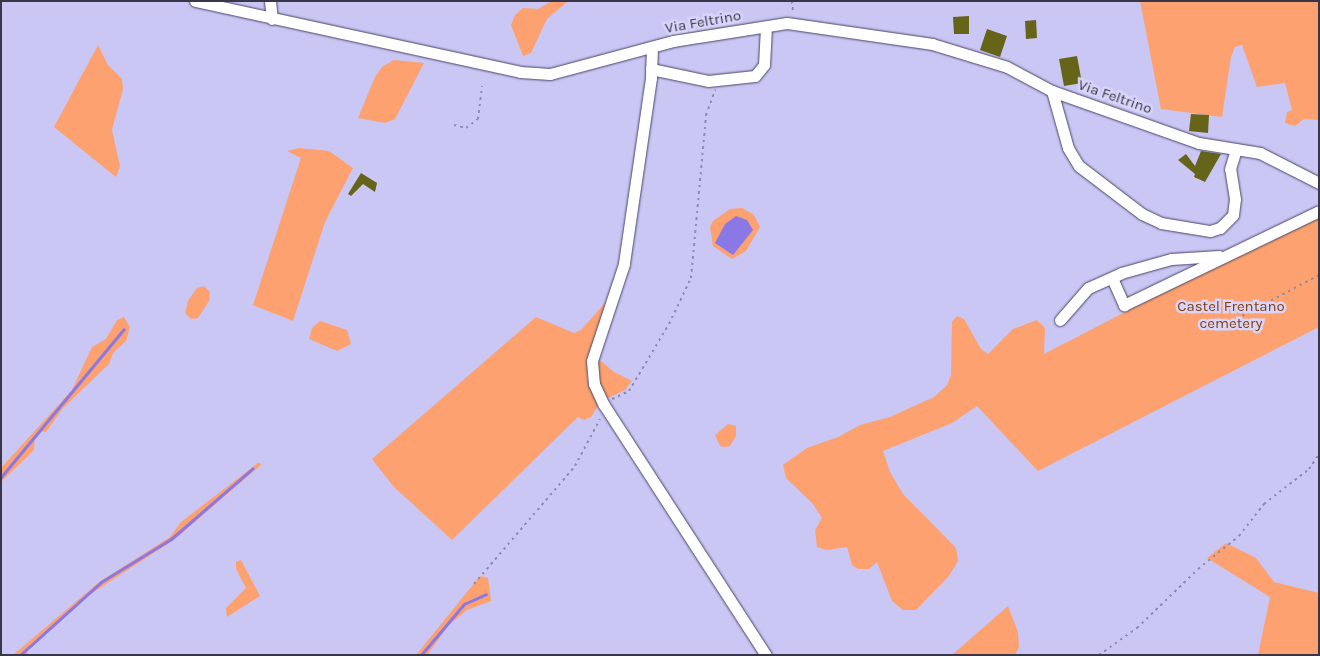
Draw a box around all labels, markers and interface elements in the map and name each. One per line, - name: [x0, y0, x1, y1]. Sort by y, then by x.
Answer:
- street label: Via Feltrino: [664, 6, 742, 38]
- street label: Via Feltrino: [1076, 76, 1154, 118]
- park label: Castel Frentano cemetery: [1177, 297, 1285, 332]

